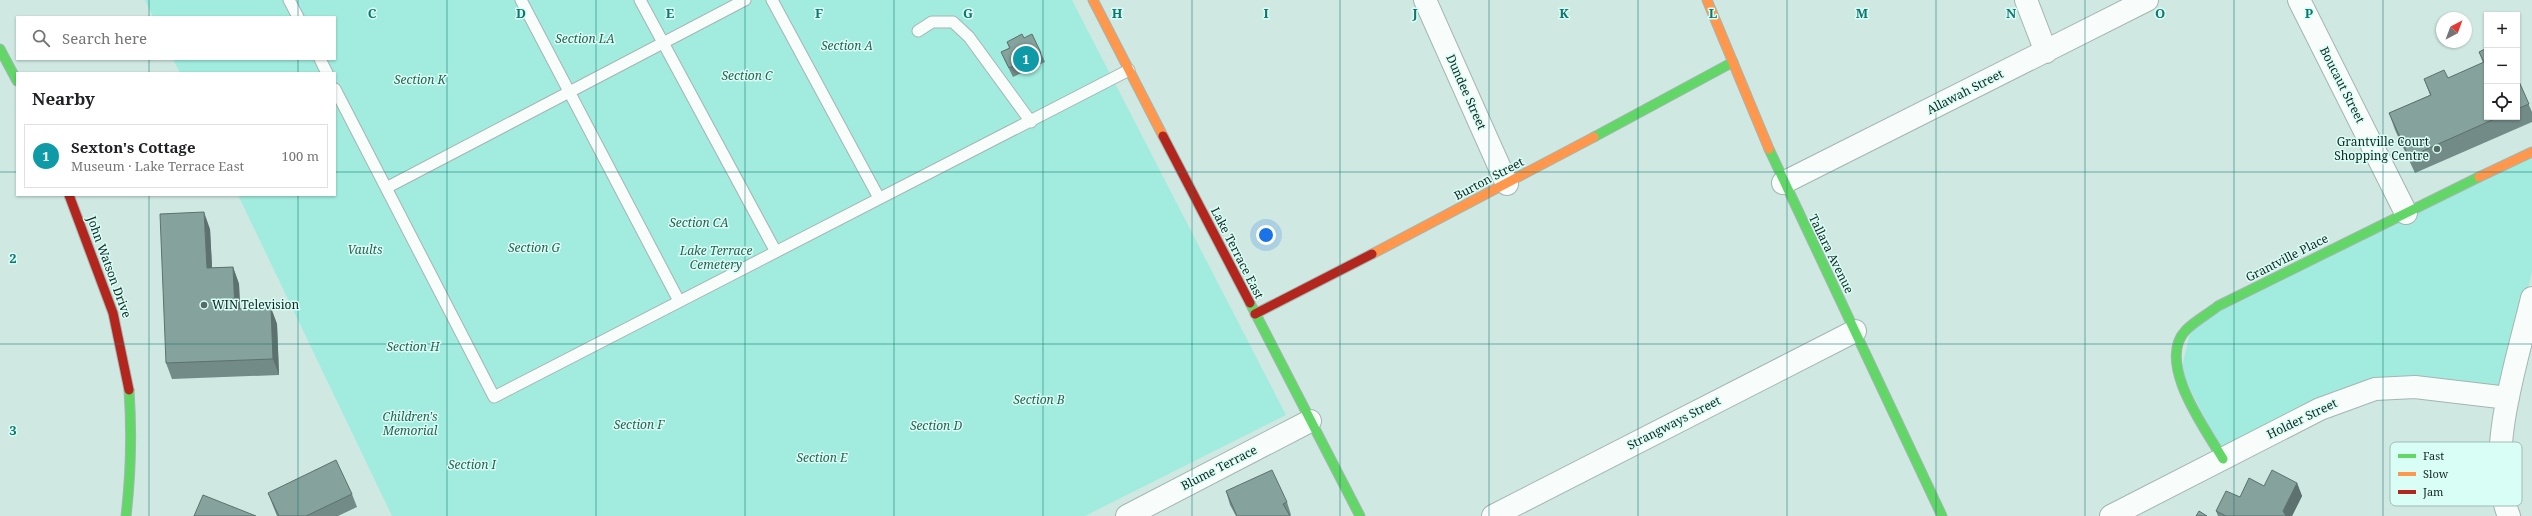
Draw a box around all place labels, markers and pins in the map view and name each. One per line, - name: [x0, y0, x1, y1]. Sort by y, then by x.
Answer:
- pin: 1: [1013, 44, 1039, 74]
- place label: Grantville Court Shopping Centre: [2334, 133, 2429, 164]
- marker: Grantville Court Shopping Centre: [2432, 144, 2442, 154]
- place label: WIN Television: [212, 296, 300, 313]
- marker: WIN Television: [199, 300, 209, 310]

